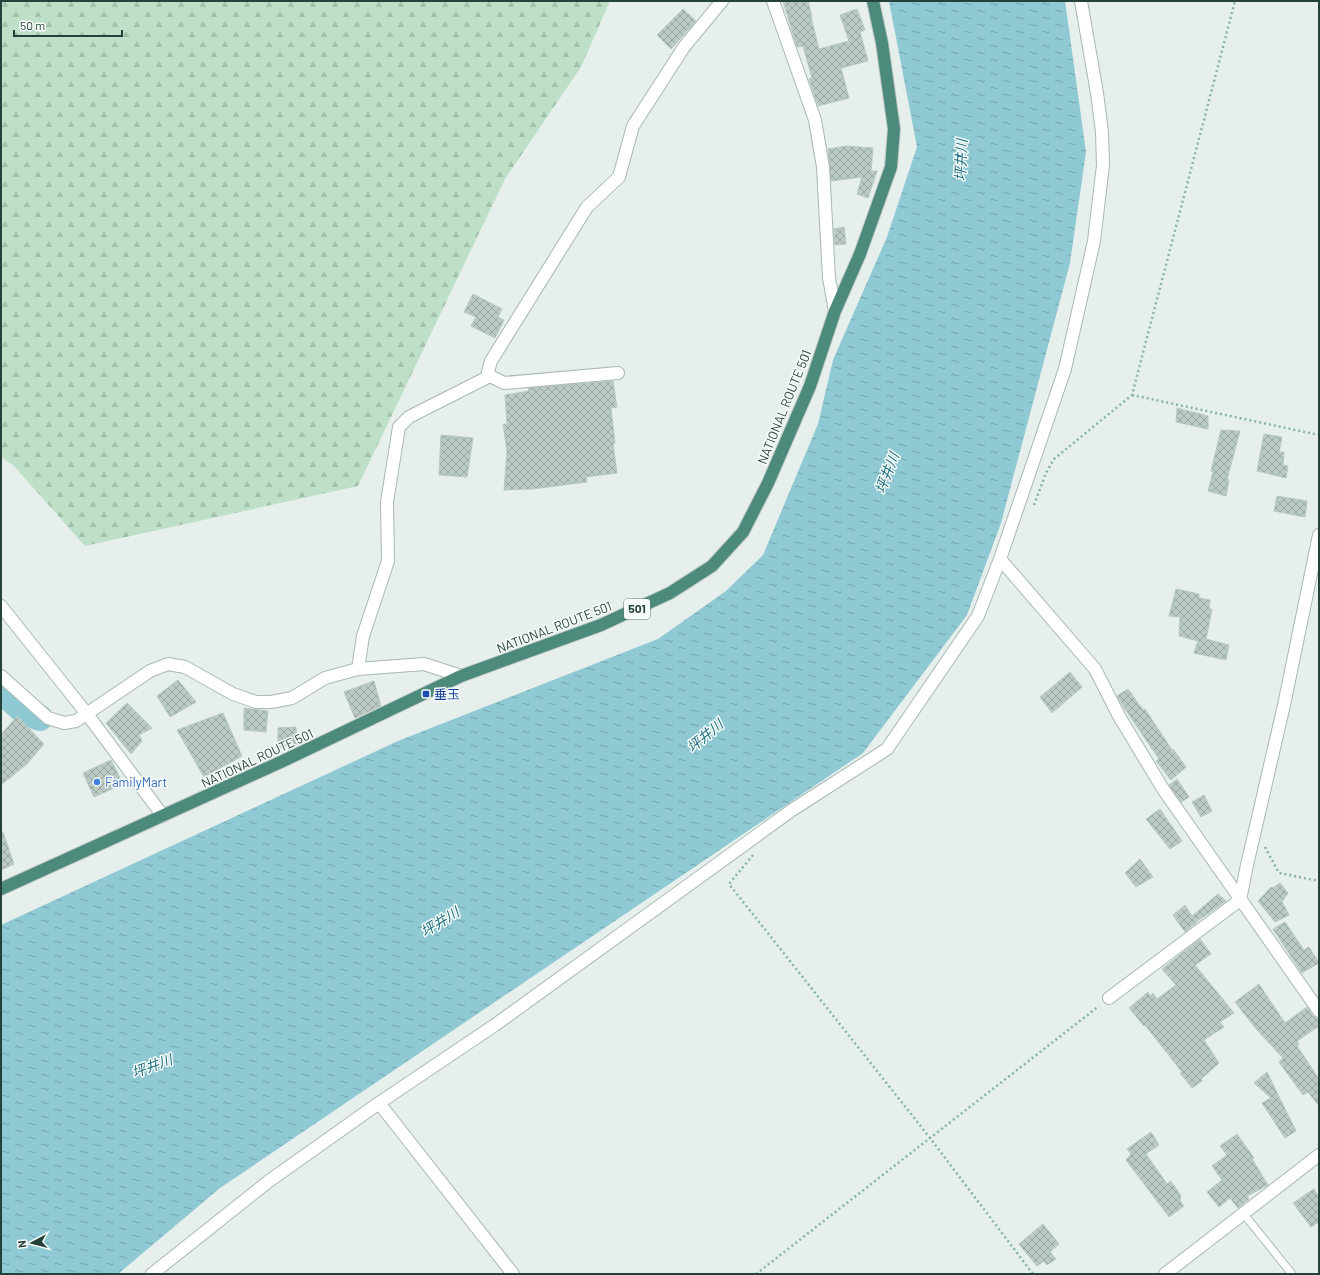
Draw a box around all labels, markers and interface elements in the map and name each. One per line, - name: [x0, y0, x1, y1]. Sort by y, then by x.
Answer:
- scale bar: [14, 12, 122, 38]
- text: 50 m: [20, 18, 45, 32]
- water label: 坪井川: [951, 137, 970, 181]
- street label: NATIONAL ROUTE 501: [754, 347, 814, 467]
- water label: 坪井川: [871, 448, 903, 495]
- street label: NATIONAL ROUTE 501: [494, 598, 614, 656]
- road number: 501: [624, 599, 650, 619]
- place label: 垂玉: [434, 686, 460, 702]
- marker: 垂玉: [421, 689, 431, 699]
- water label: 坪井川: [683, 714, 728, 756]
- street label: NATIONAL ROUTE 501: [198, 725, 316, 791]
- place label: FamilyMart: [105, 774, 167, 790]
- marker: FamilyMart: [92, 777, 102, 787]
- water label: 坪井川: [417, 902, 464, 940]
- water label: 坪井川: [129, 1050, 176, 1081]
- north arrow: [12, 1223, 52, 1263]
- text: N: [15, 1240, 28, 1249]

